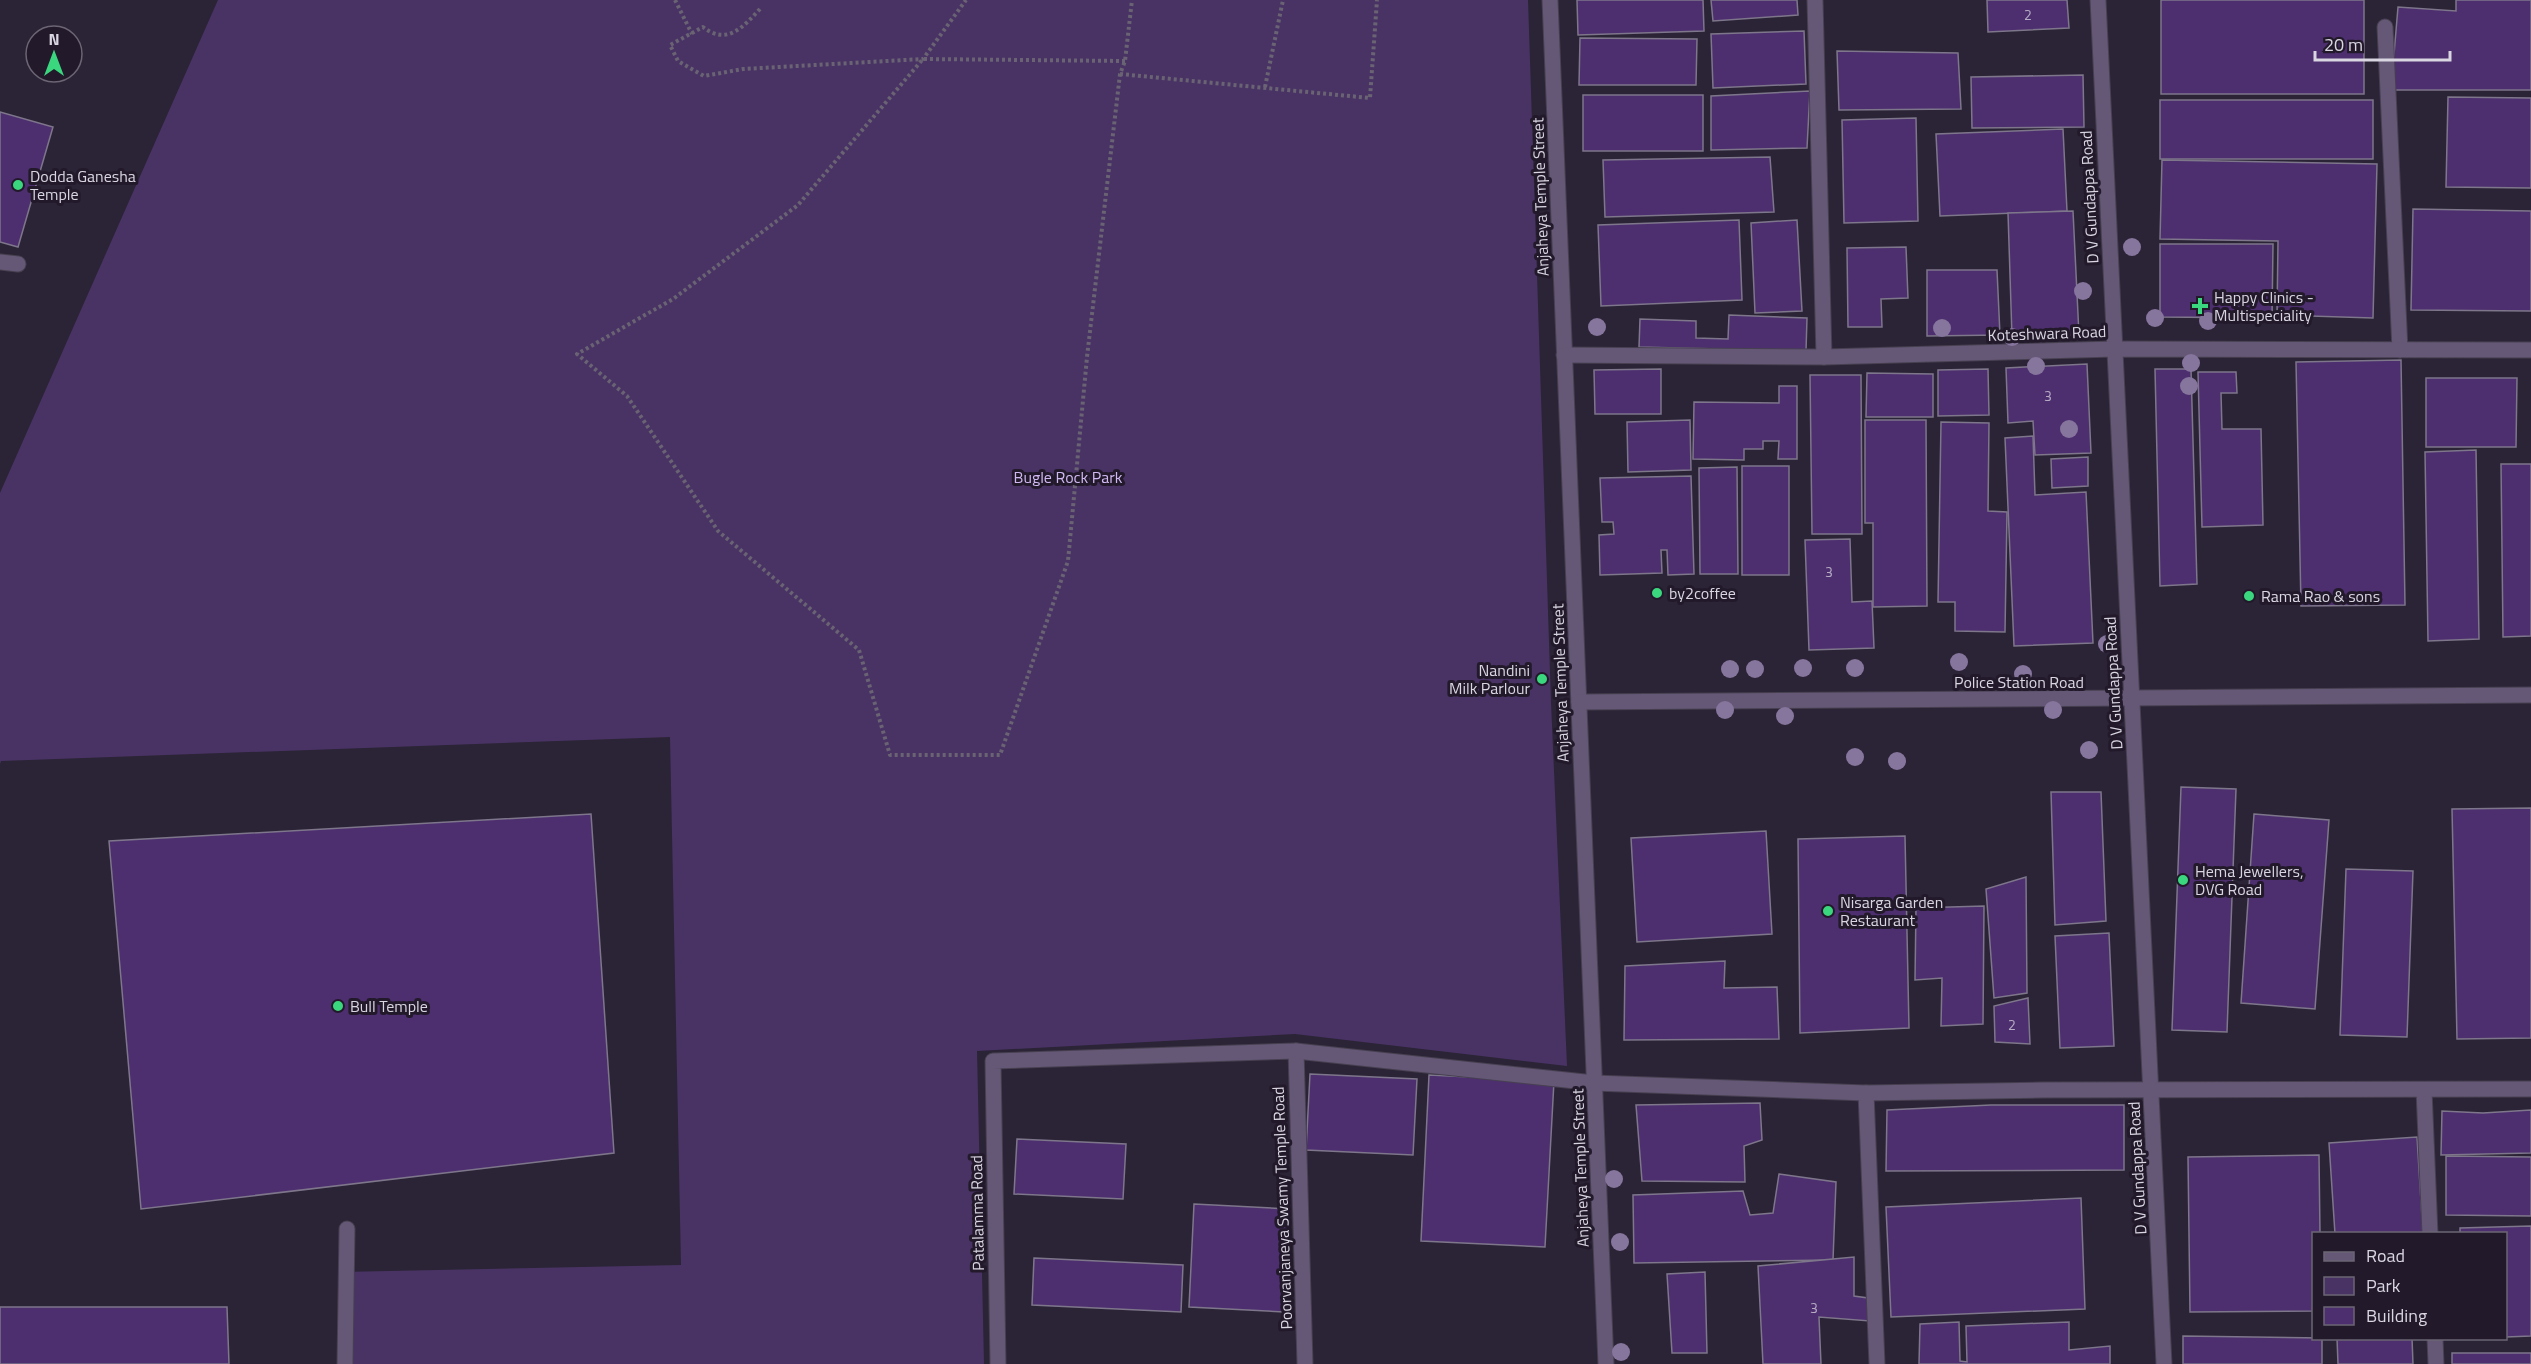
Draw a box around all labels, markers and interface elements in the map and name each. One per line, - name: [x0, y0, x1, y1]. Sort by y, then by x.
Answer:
- house number: 2: [2024, 4, 2032, 25]
- north arrow: [24, 24, 84, 84]
- scale bar: [2315, 24, 2450, 62]
- text: N: [48, 27, 60, 51]
- text: 20 m: [2324, 31, 2363, 58]
- street label: Anjaheya Temple Street: [1525, 117, 1555, 277]
- street label: D V Gundappa Road: [2074, 130, 2104, 264]
- place label: Dodda Ganesha Temple: [30, 164, 136, 206]
- marker: Dodda Ganesha Temple: [11, 178, 25, 192]
- place label: Happy Clinics - Multispeciality: [2214, 285, 2314, 327]
- marker: Happy Clinics - Multispeciality: [2191, 297, 2209, 315]
- street label: Koteshwara Road: [1987, 319, 2107, 347]
- house number: 3: [2044, 385, 2052, 406]
- park label: Bugle Rock Park: [1014, 465, 1123, 489]
- house number: 3: [1825, 561, 1833, 582]
- place label: by2coffee: [1669, 581, 1736, 605]
- place label: Rama Rao & sons: [2261, 584, 2380, 608]
- marker: by2coffee: [1650, 586, 1664, 600]
- marker: Rama Rao & sons: [2242, 589, 2256, 603]
- street label: Anjaheya Temple Street: [1545, 603, 1575, 763]
- street label: D V Gundappa Road: [2098, 616, 2128, 750]
- place label: Nandini Milk Parlour: [1449, 658, 1530, 700]
- street label: Police Station Road: [1954, 670, 2084, 694]
- marker: Nandini Milk Parlour: [1535, 672, 1549, 686]
- place label: Hema Jewellers, DVG Road: [2195, 859, 2303, 901]
- marker: Hema Jewellers, DVG Road: [2176, 873, 2190, 887]
- place label: Nisarga Garden Restaurant: [1840, 890, 1943, 932]
- marker: Nisarga Garden Restaurant: [1821, 904, 1835, 918]
- place label: Bull Temple: [350, 994, 428, 1018]
- marker: Bull Temple: [331, 999, 345, 1013]
- house number: 2: [2008, 1014, 2016, 1035]
- street label: Poorvanjaneya Swamy Temple Road: [1266, 1086, 1298, 1330]
- street label: Anjaheya Temple Street: [1565, 1088, 1595, 1248]
- street label: D V Gundappa Road: [2122, 1101, 2152, 1235]
- street label: Patalamma Road: [964, 1155, 990, 1271]
- legend: [2312, 1232, 2507, 1340]
- text: Road: [2366, 1242, 2405, 1269]
- text: Park: [2366, 1272, 2401, 1299]
- house number: 3: [1810, 1297, 1818, 1318]
- text: Building: [2366, 1302, 2427, 1329]

